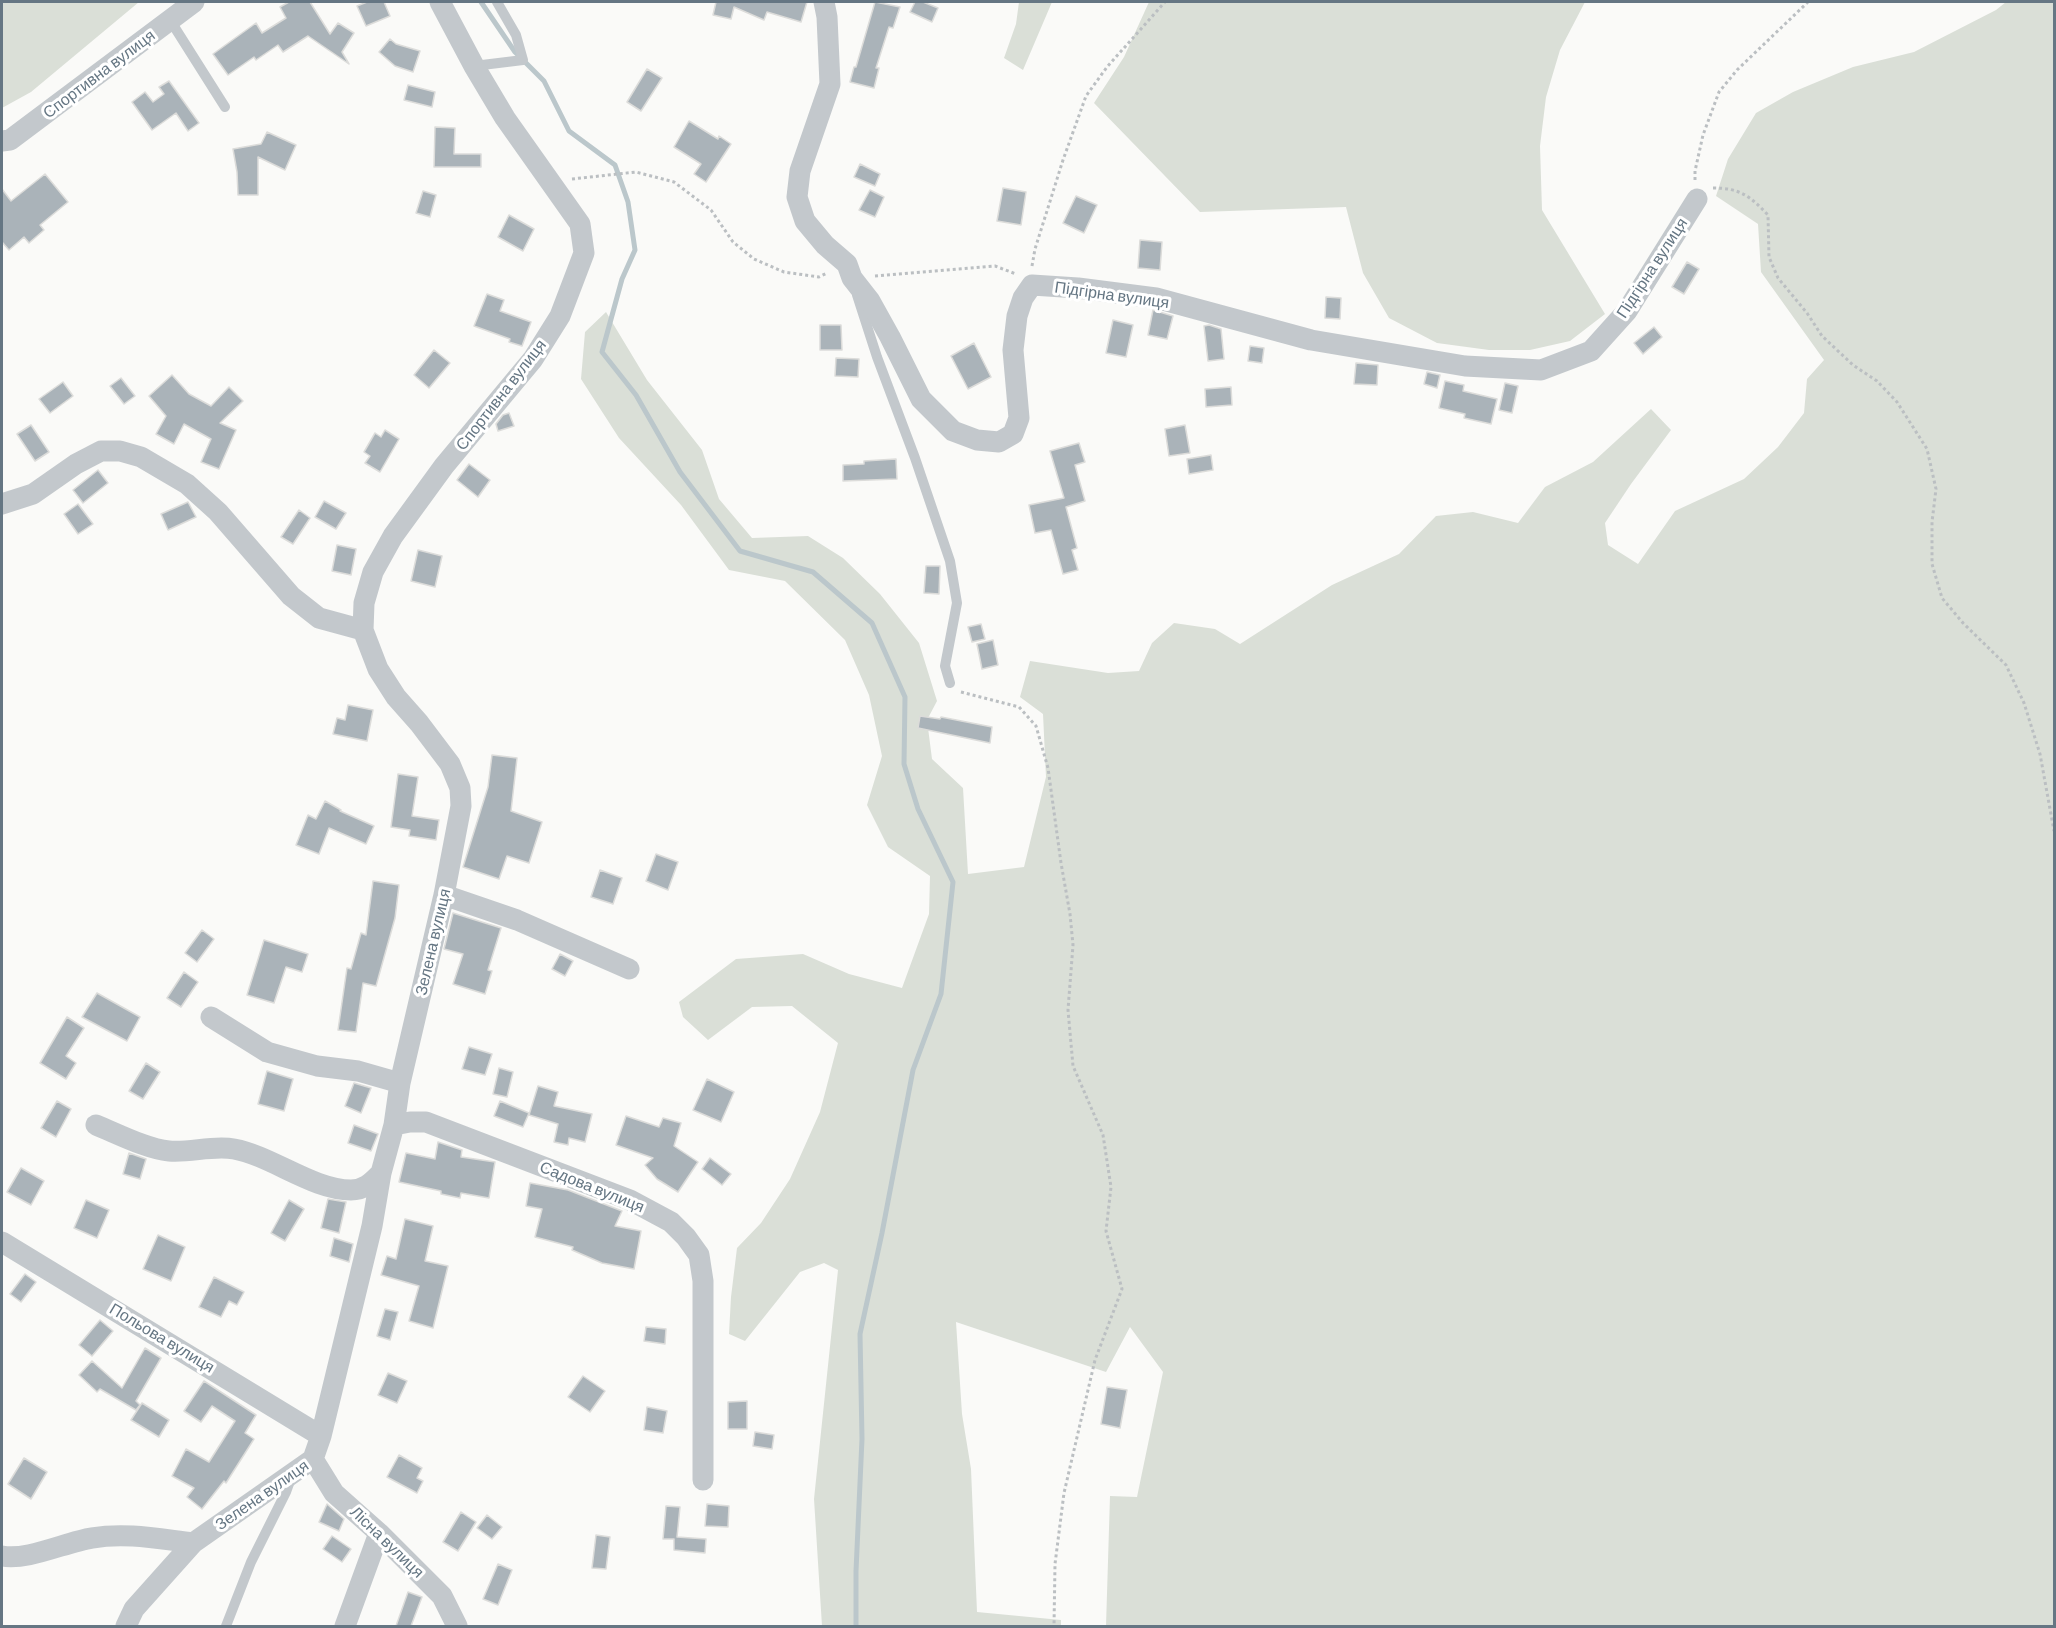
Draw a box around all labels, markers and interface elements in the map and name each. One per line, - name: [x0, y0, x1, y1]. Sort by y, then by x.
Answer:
- street label: Спортивна вулиця: [39, 26, 159, 122]
- street label: Підгірна вулиця: [1612, 214, 1692, 322]
- street label: Підгірна вулиця: [1053, 277, 1171, 313]
- street label: Спортивна вулиця: [452, 336, 550, 454]
- street label: Зелена вулиця: [411, 887, 455, 997]
- street label: Садова вулиця: [537, 1157, 647, 1217]
- street label: Польова вулиця: [106, 1299, 218, 1377]
- street label: Зелена вулиця: [212, 1456, 312, 1534]
- street label: Лісна вулиця: [346, 1502, 428, 1582]

